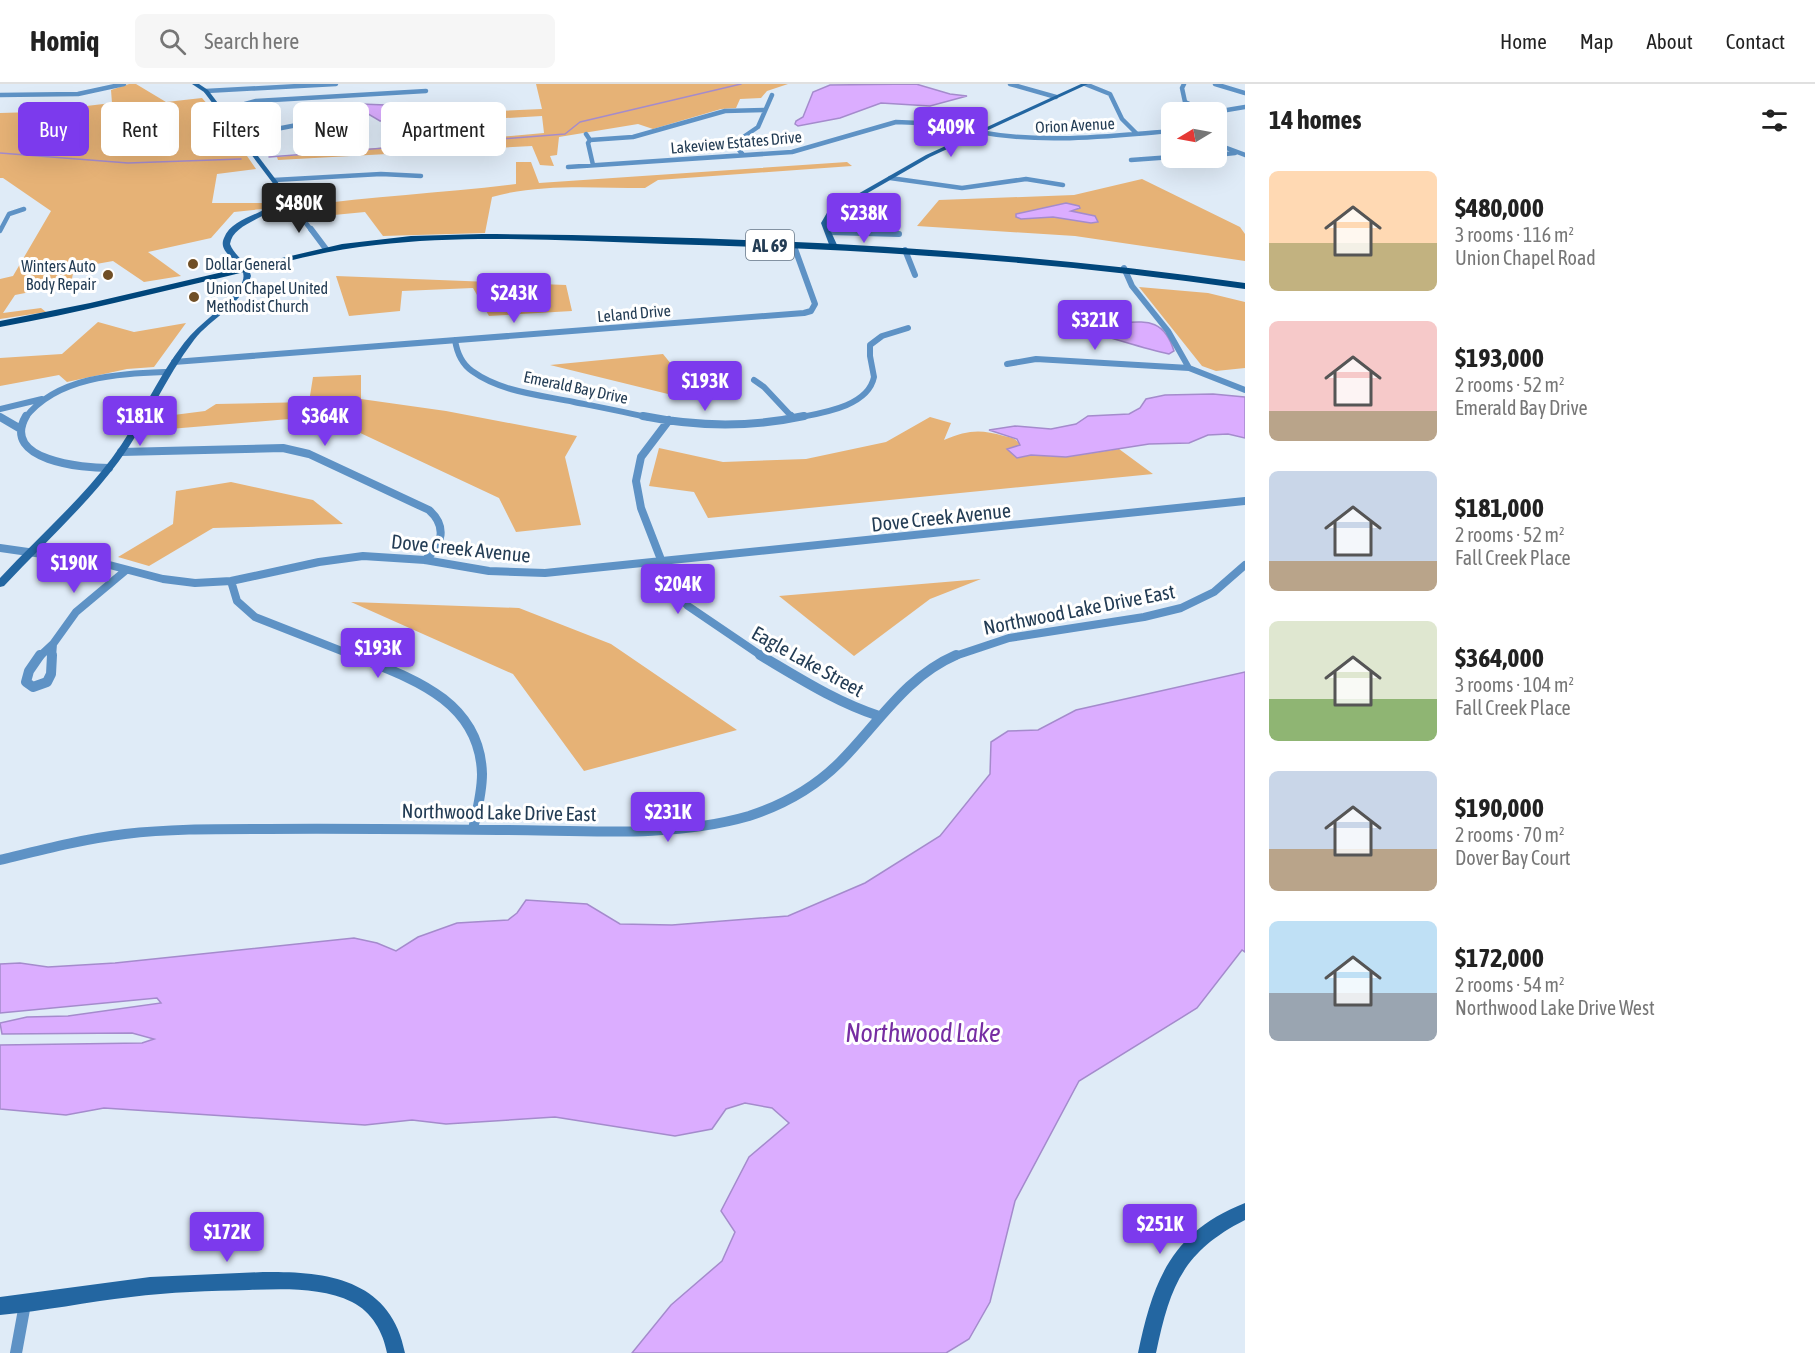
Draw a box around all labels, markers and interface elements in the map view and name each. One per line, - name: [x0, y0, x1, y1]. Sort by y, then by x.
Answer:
- search box: [135, 14, 555, 68]
- text: Homiq: [30, 25, 99, 57]
- icon: search: [156, 25, 189, 58]
- text: Search here: [204, 28, 299, 54]
- text: Home: [1500, 29, 1547, 53]
- text: Map: [1580, 29, 1614, 53]
- text: About: [1647, 29, 1693, 53]
- text: Contact: [1726, 29, 1785, 53]
- chip: Buy: [18, 102, 89, 156]
- chip: Rent: [101, 102, 179, 156]
- chip: Filters: [191, 102, 281, 156]
- chip: New: [293, 102, 369, 156]
- chip: Apartment: [381, 102, 506, 156]
- north arrow: [1161, 102, 1227, 168]
- map controls: [1161, 102, 1227, 168]
- icon: filters: [1758, 104, 1791, 137]
- text: 14 homes: [1269, 105, 1362, 135]
- pin: $409K: [909, 107, 993, 158]
- street label: Orion Avenue: [1035, 114, 1115, 136]
- text: $409K: [928, 115, 974, 138]
- street label: Lakeview Estates Drive: [670, 127, 802, 157]
- pin: $480K: [257, 183, 341, 234]
- text: $480K: [276, 191, 322, 214]
- pin: $238K: [822, 193, 906, 244]
- text: $480,000: [1455, 193, 1544, 223]
- icon: home: [1317, 195, 1389, 267]
- text: $238K: [841, 201, 887, 224]
- text: 3 rooms · 116 m²: [1455, 223, 1574, 246]
- road number: AL 69: [746, 230, 794, 260]
- text: Union Chapel Road: [1455, 246, 1596, 269]
- place label: Dollar General: [205, 255, 292, 273]
- place label: Winters Auto Body Repair: [21, 257, 96, 294]
- marker: Dollar General: [186, 257, 200, 271]
- marker: Winters Auto Body Repair: [101, 268, 115, 282]
- pin: $243K: [472, 273, 556, 324]
- place label: Union Chapel United Methodist Church: [206, 279, 328, 315]
- text: $243K: [491, 281, 537, 304]
- marker: Union Chapel United Methodist Church: [187, 290, 201, 304]
- pin: $321K: [1053, 300, 1137, 351]
- street label: Leland Drive: [596, 301, 672, 325]
- text: $321K: [1072, 308, 1118, 331]
- text: $193,000: [1455, 343, 1544, 373]
- icon: home: [1317, 345, 1389, 417]
- pin: $193K: [663, 361, 747, 412]
- street label: Emerald Bay Drive: [522, 367, 630, 408]
- text: $193K: [682, 369, 728, 392]
- text: 2 rooms · 52 m²: [1455, 373, 1565, 396]
- pin: $181K: [98, 396, 182, 447]
- pin: $364K: [283, 396, 367, 447]
- text: Emerald Bay Drive: [1455, 396, 1588, 419]
- text: $181K: [117, 404, 163, 427]
- text: $364K: [302, 404, 348, 427]
- text: $181,000: [1455, 493, 1544, 523]
- icon: home: [1317, 495, 1389, 567]
- street label: Dove Creek Avenue: [870, 498, 1012, 536]
- text: 2 rooms · 52 m²: [1455, 523, 1565, 546]
- street label: Dove Creek Avenue: [390, 529, 532, 567]
- pin: $190K: [32, 543, 116, 594]
- text: Fall Creek Place: [1455, 546, 1571, 569]
- text: $190K: [51, 551, 97, 574]
- pin: $204K: [636, 564, 720, 615]
- text: $204K: [655, 572, 701, 595]
- street label: Northwood Lake Drive East: [981, 579, 1177, 639]
- street label: Eagle Lake Street: [748, 621, 868, 701]
- pin: $193K: [336, 628, 420, 679]
- text: $193K: [355, 636, 401, 659]
- text: $364,000: [1455, 643, 1544, 673]
- icon: home: [1317, 645, 1389, 717]
- text: 3 rooms · 104 m²: [1455, 673, 1574, 696]
- text: Fall Creek Place: [1455, 696, 1571, 719]
- pin: $231K: [626, 792, 710, 843]
- text: $190,000: [1455, 793, 1544, 823]
- icon: home: [1317, 795, 1389, 867]
- street label: Northwood Lake Drive East: [402, 799, 597, 825]
- text: $231K: [645, 800, 691, 823]
- text: 2 rooms · 70 m²: [1455, 823, 1565, 846]
- text: Dover Bay Court: [1455, 846, 1570, 869]
- text: $172,000: [1455, 943, 1544, 973]
- icon: home: [1317, 945, 1389, 1017]
- text: 2 rooms · 54 m²: [1455, 973, 1565, 996]
- text: Northwood Lake Drive West: [1455, 996, 1655, 1019]
- water label: Northwood Lake: [845, 1018, 1001, 1048]
- pin: $251K: [1118, 1204, 1202, 1255]
- pin: $172K: [185, 1212, 269, 1263]
- text: $251K: [1137, 1212, 1183, 1235]
- text: $172K: [204, 1220, 250, 1243]

